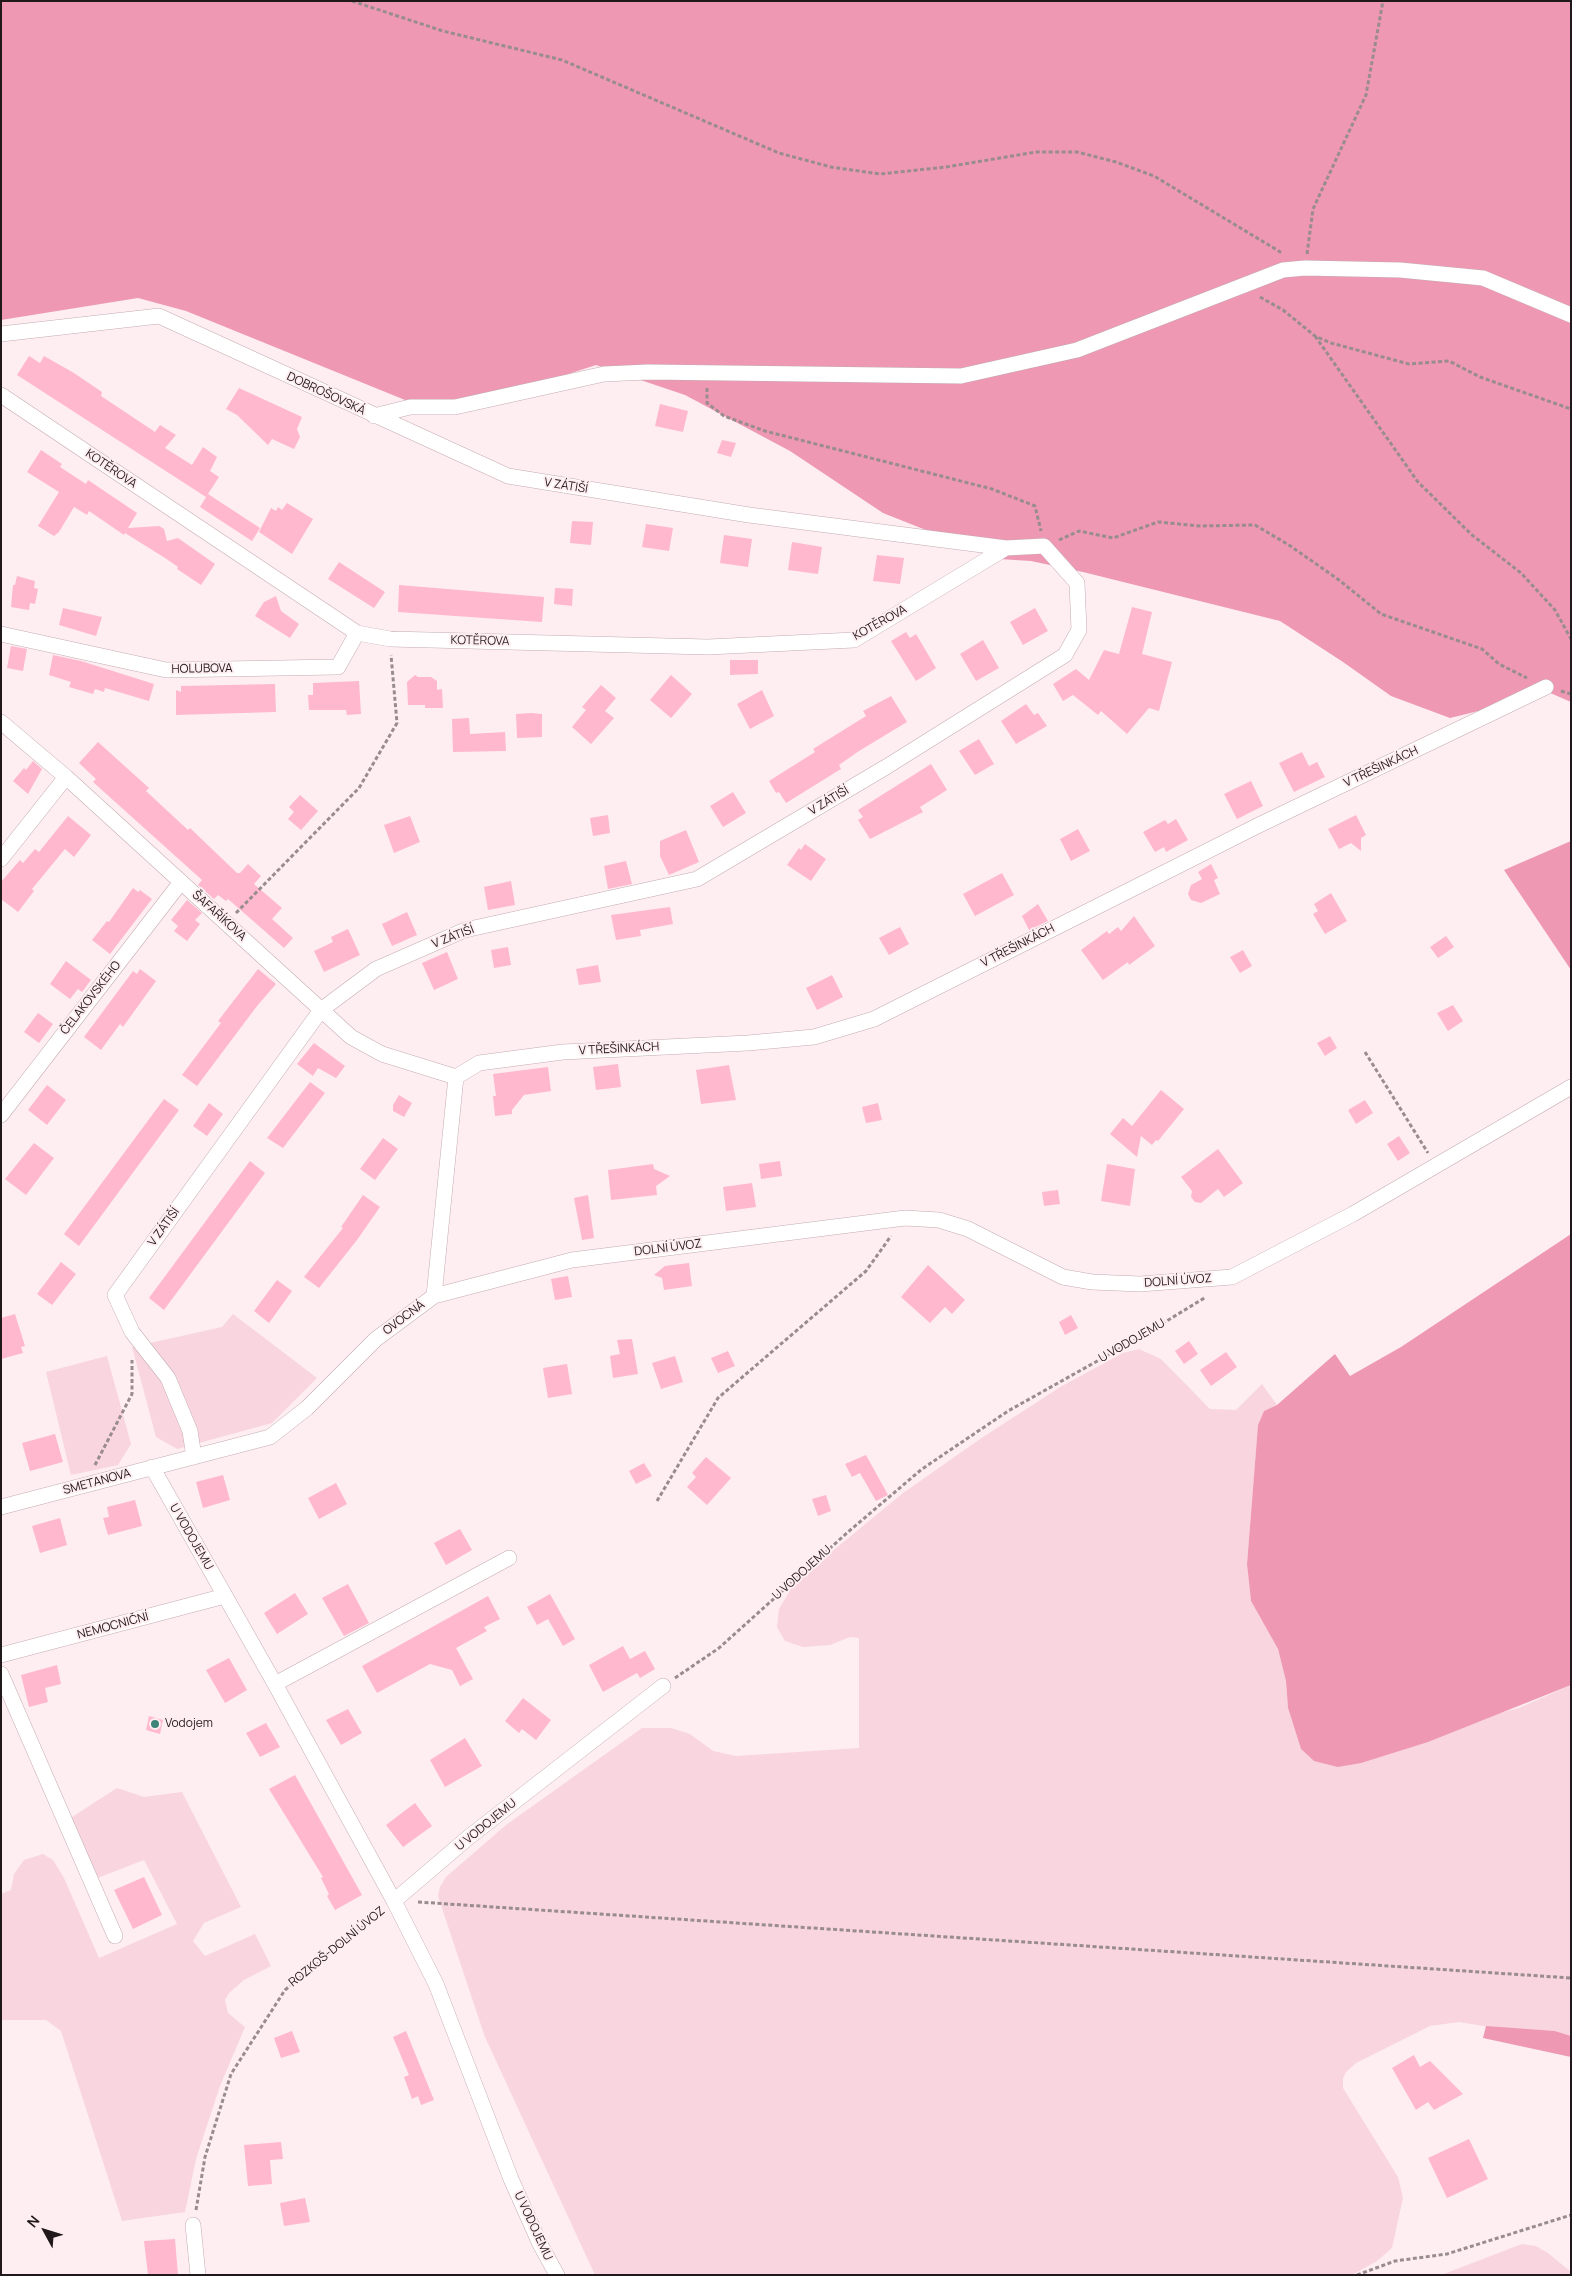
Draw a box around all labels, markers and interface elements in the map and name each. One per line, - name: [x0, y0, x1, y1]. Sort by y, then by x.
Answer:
- street label: DOBROŠOVSKÁ: [284, 369, 368, 419]
- street label: KOTĚROVA: [82, 447, 140, 491]
- street label: V ZÁTIŠÍ: [543, 475, 589, 497]
- street label: KOTĚROVA: [851, 602, 909, 644]
- street label: KOTĚROVA: [450, 633, 510, 649]
- street label: HOLUBOVA: [171, 661, 233, 677]
- street label: V TŘEŠINKÁCH: [1341, 743, 1421, 791]
- street label: V ZÁTIŠÍ: [806, 783, 852, 819]
- street label: ŠAFAŘÍKOVA: [189, 888, 249, 944]
- street label: V TŘEŠINKÁCH: [979, 921, 1057, 971]
- street label: V ZÁTIŠÍ: [430, 922, 476, 952]
- street label: ČELAKOVSKÉHO: [58, 958, 124, 1038]
- street label: V TŘEŠINKÁCH: [578, 1040, 660, 1058]
- street label: V ZÁTIŠÍ: [145, 1205, 183, 1249]
- street label: DOLNÍ ÚVOZ: [633, 1237, 703, 1259]
- street label: DOLNÍ ÚVOZ: [1144, 1271, 1212, 1291]
- street label: OVOCNÁ: [380, 1298, 428, 1338]
- street label: U VODOJEMU: [1096, 1316, 1168, 1366]
- street label: SMETANOVA: [62, 1466, 132, 1498]
- street label: U VODOJEMU: [166, 1501, 216, 1573]
- street label: U VODOJEMU: [770, 1543, 834, 1603]
- street label: NEMOCNIČNÍ: [76, 1610, 150, 1642]
- place label: Vodojem: [165, 1717, 213, 1731]
- marker: Vodojem: [149, 1718, 161, 1730]
- street label: U VODOJEMU: [453, 1796, 519, 1854]
- street label: ROZKOŠ-DOLNÍ ÚVOZ: [286, 1904, 388, 1990]
- street label: U VODOJEMU: [511, 2189, 555, 2263]
- north arrow: [20, 2206, 70, 2256]
- text: N: [22, 2211, 44, 2231]

